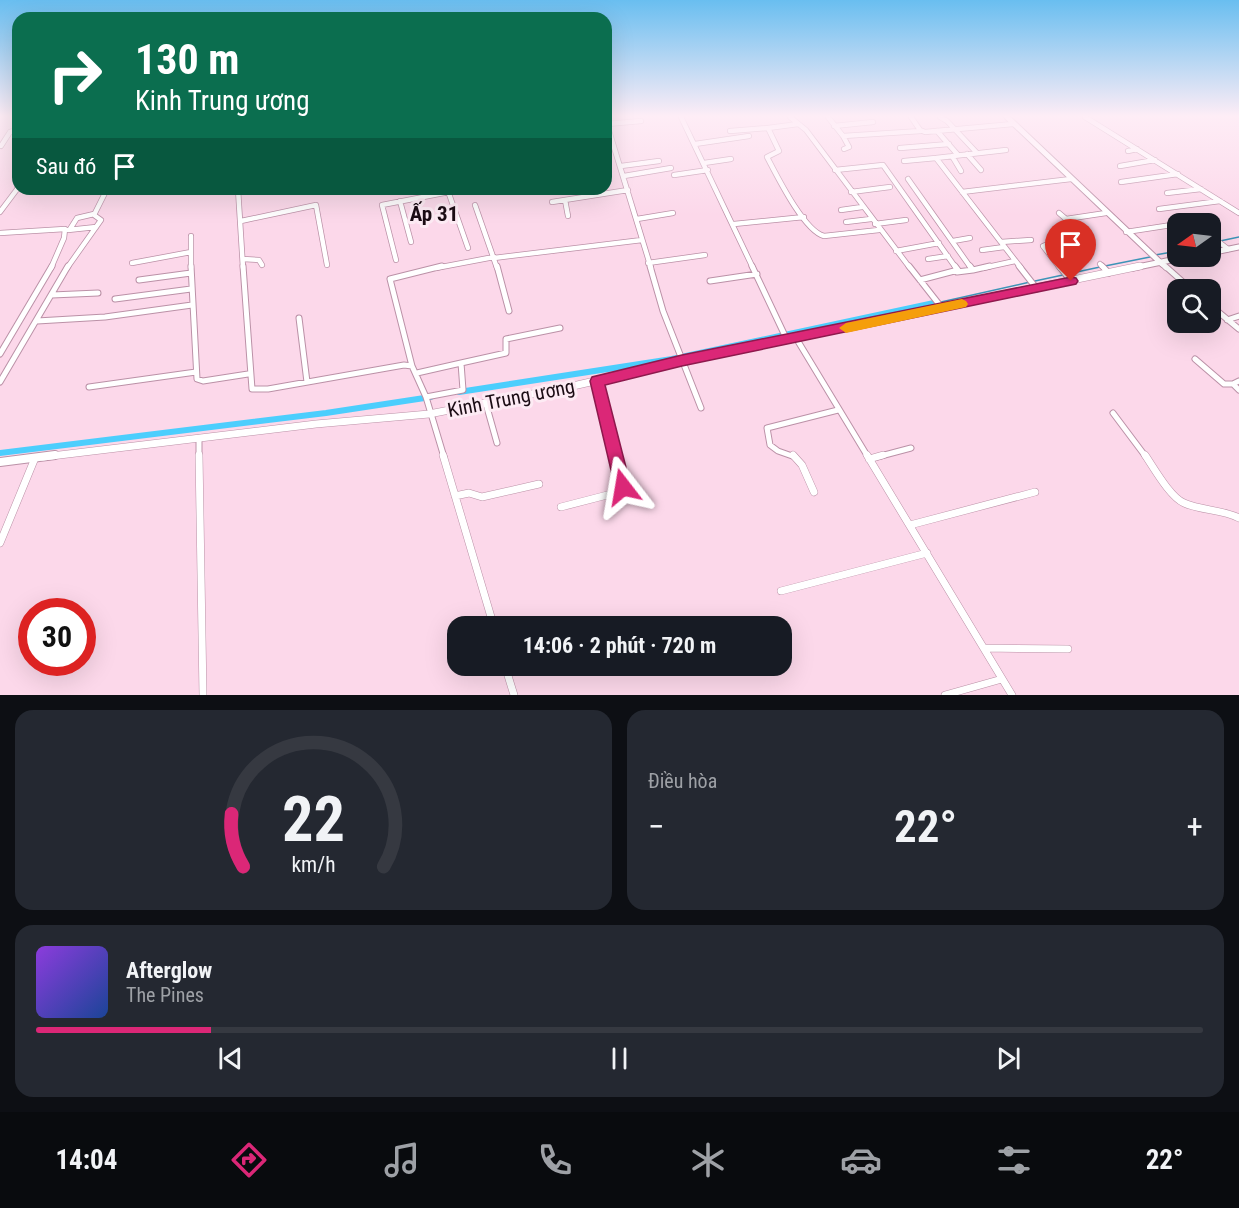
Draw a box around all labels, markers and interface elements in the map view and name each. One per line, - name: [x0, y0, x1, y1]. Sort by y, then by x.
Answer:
- text: 130 m: [135, 35, 240, 84]
- icon: right: [36, 36, 114, 114]
- text: Kinh Trung ương: [135, 85, 309, 117]
- icon: arrive: [108, 150, 141, 183]
- text: Sau đó: [36, 154, 96, 179]
- district label: Ấp 31: [410, 201, 458, 226]
- north arrow: [1167, 213, 1221, 267]
- map controls: [1167, 213, 1221, 333]
- pin: [1045, 219, 1096, 281]
- icon: arrive: [1054, 228, 1087, 261]
- button: search: [1167, 279, 1221, 333]
- street label: Kinh Trung ương: [445, 374, 577, 422]
- position arrow: [591, 455, 655, 519]
- speed limit sign: 30: [18, 598, 96, 676]
- text: 14:06 · 2 phút · 720 m: [523, 633, 716, 658]
- text: Điều hòa: [648, 769, 717, 793]
- text: 22: [282, 783, 345, 856]
- text: 22°: [894, 800, 957, 853]
- text: −: [648, 807, 665, 846]
- text: +: [1187, 807, 1203, 846]
- text: km/h: [291, 852, 336, 877]
- text: Afterglow: [126, 958, 212, 983]
- text: The Pines: [126, 983, 204, 1007]
- icon: previous: [214, 1042, 247, 1075]
- icon: pause: [603, 1042, 636, 1075]
- icon: next: [992, 1042, 1025, 1075]
- icon: directions: [228, 1139, 270, 1181]
- icon: music: [381, 1139, 423, 1181]
- icon: phone: [534, 1139, 576, 1181]
- icon: climate: [687, 1139, 729, 1181]
- icon: car: [840, 1139, 882, 1181]
- icon: filters: [993, 1139, 1035, 1181]
- text: 14:04: [55, 1144, 117, 1176]
- text: 22°: [1146, 1144, 1183, 1176]

